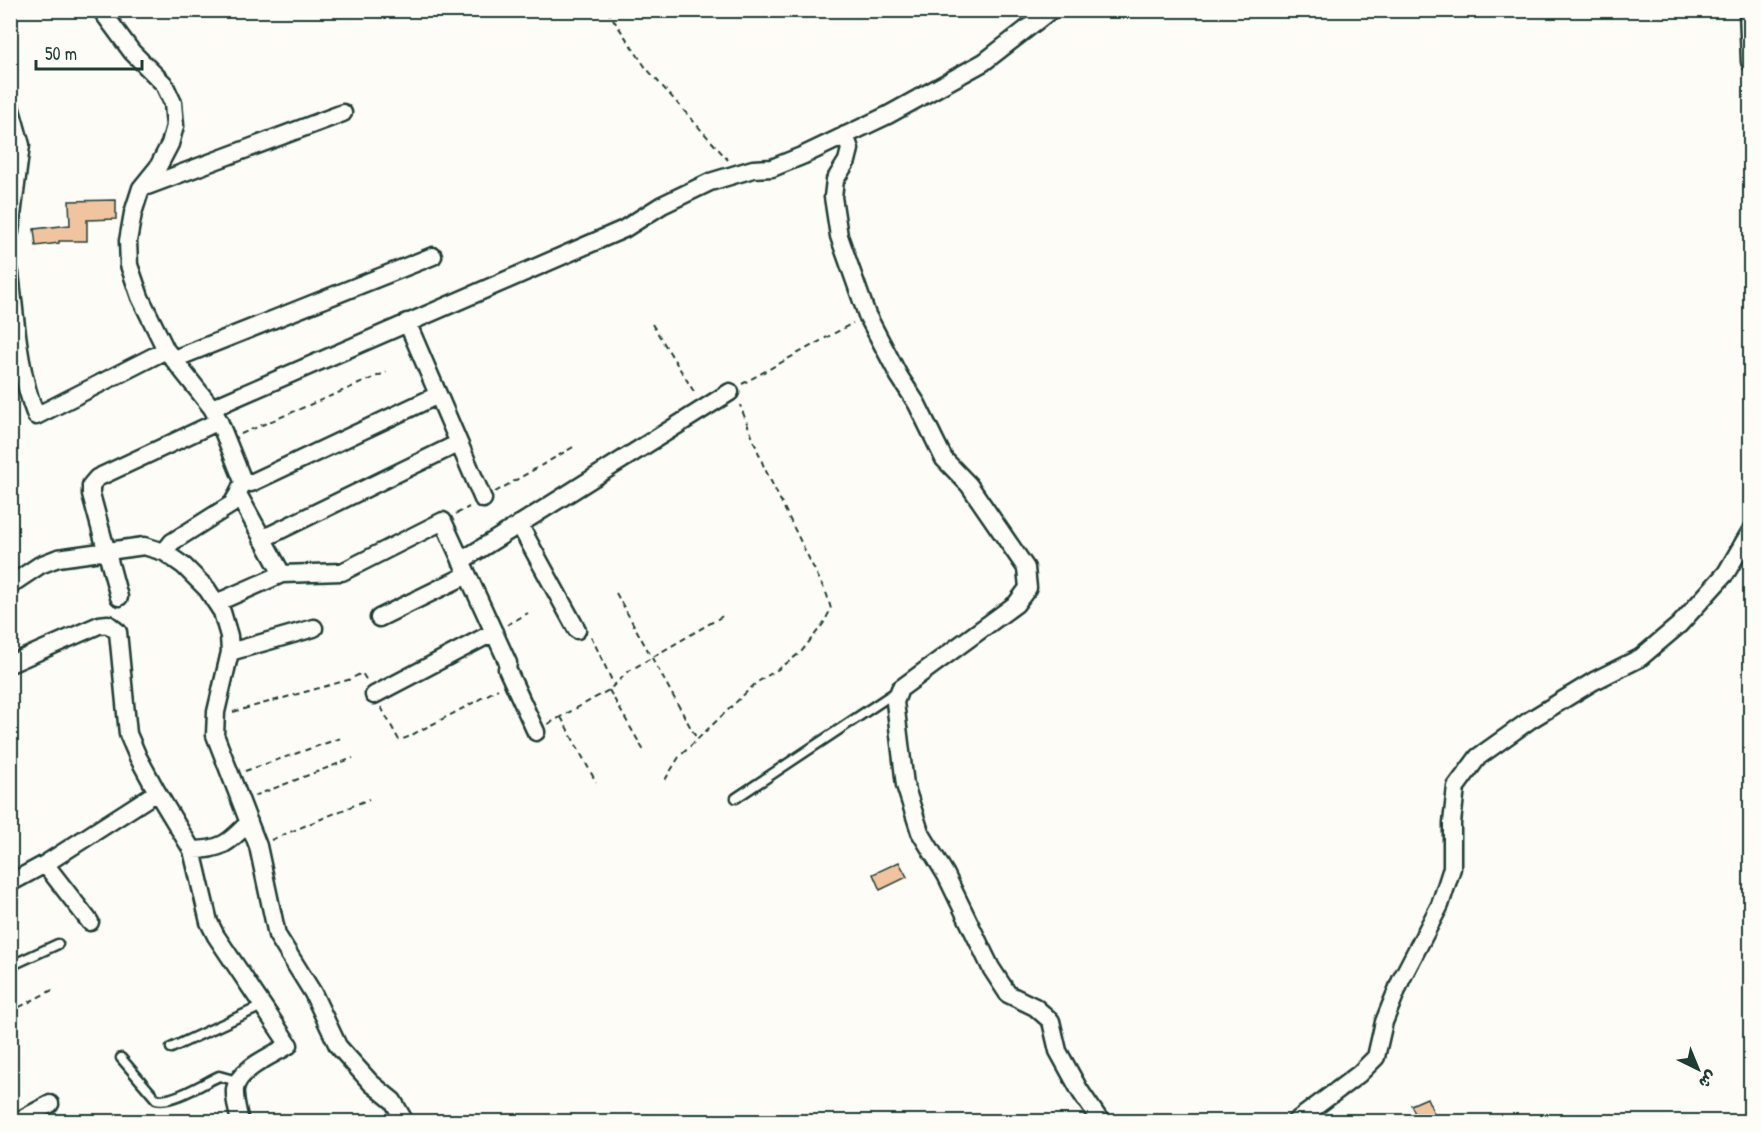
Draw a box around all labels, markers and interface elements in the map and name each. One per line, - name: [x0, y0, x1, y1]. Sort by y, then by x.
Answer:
- scale bar: [36, 33, 142, 71]
- text: 50 m: [45, 41, 77, 66]
- north arrow: [1668, 1039, 1728, 1099]
- text: ش: [1694, 1066, 1722, 1094]

